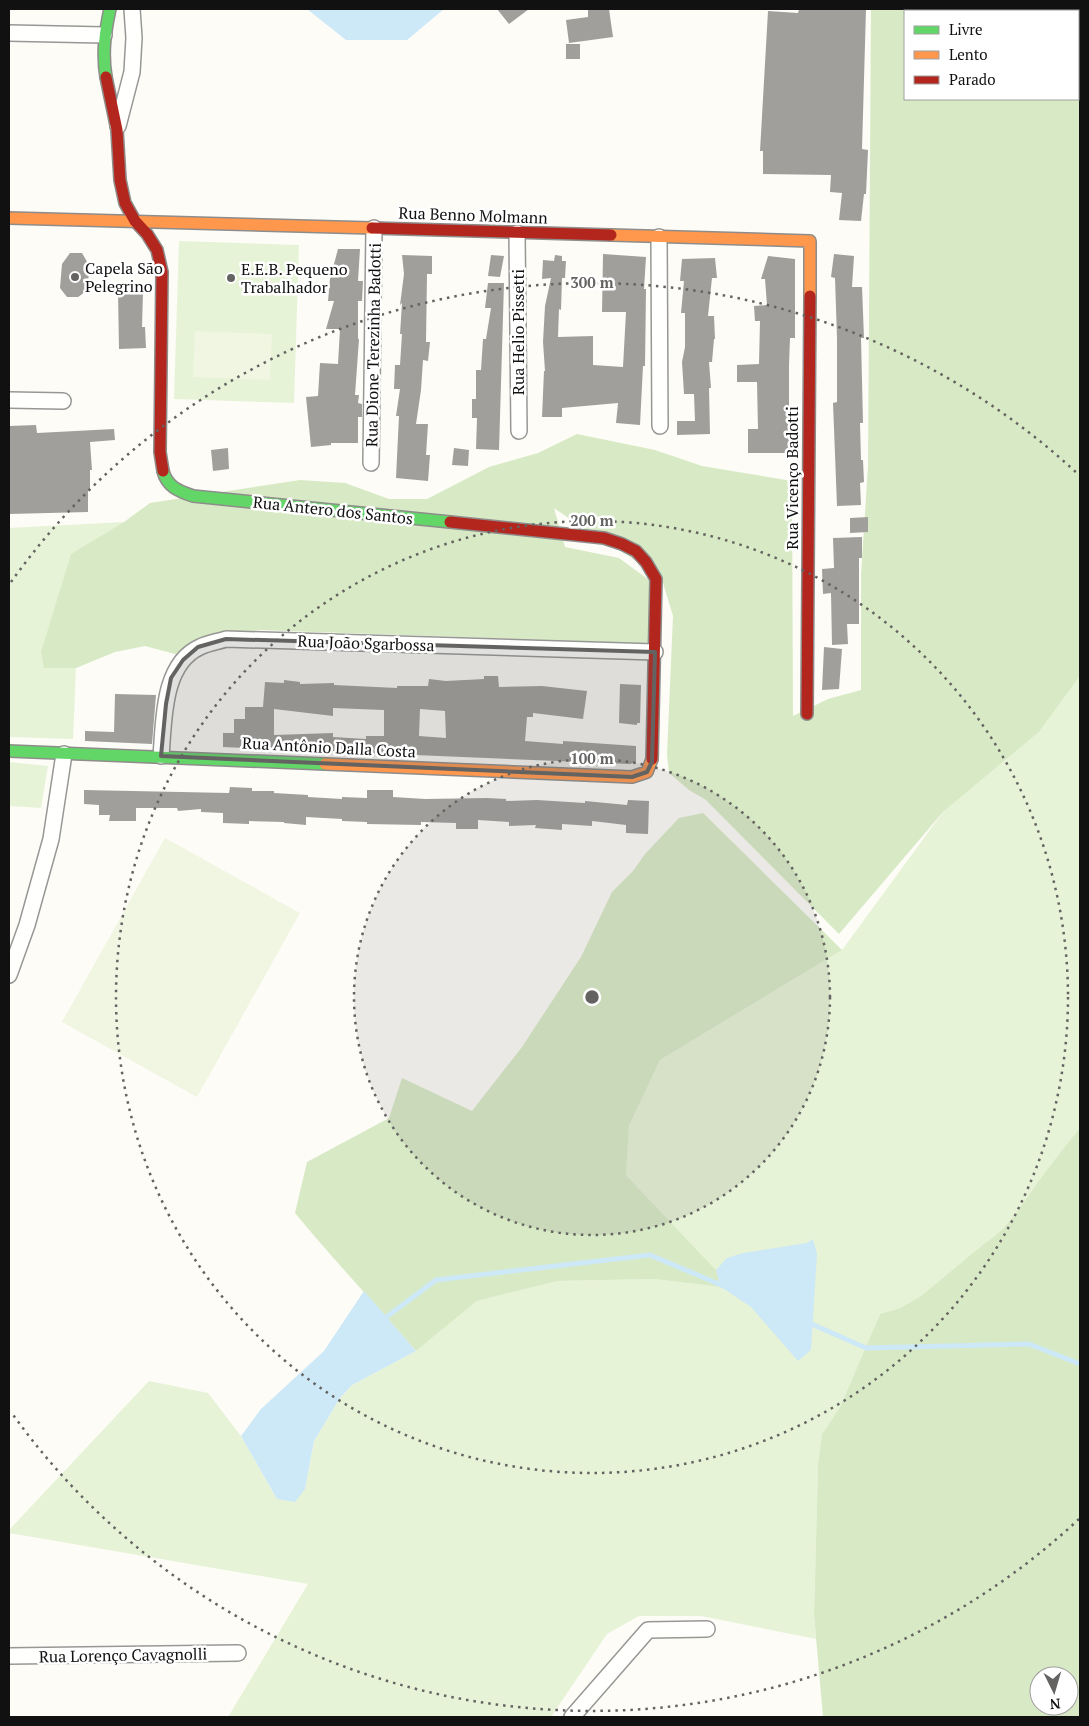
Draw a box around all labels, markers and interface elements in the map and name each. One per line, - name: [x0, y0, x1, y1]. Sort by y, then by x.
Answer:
- legend: [904, 10, 1079, 100]
- text: Livre: [949, 19, 983, 39]
- text: Lento: [949, 44, 988, 64]
- text: Parado: [949, 69, 995, 89]
- street label: Rua Benno Molmann: [398, 201, 549, 229]
- street label: Rua Dione Terezinha Badotti: [360, 242, 386, 447]
- place label: Capela São Pelegrino: [85, 257, 163, 297]
- place label: E.E.B. Pequeno Trabalhador: [241, 258, 348, 298]
- street label: Rua Helio Pissetti: [507, 269, 529, 395]
- marker: Capela São Pelegrino: [69, 271, 81, 283]
- marker: E.E.B. Pequeno Trabalhador: [225, 272, 237, 284]
- text: 300 m: [570, 272, 614, 292]
- street label: Rua Vicenço Badotti: [781, 406, 803, 550]
- street label: Rua Antero dos Santos: [252, 491, 414, 529]
- text: 200 m: [570, 510, 614, 530]
- street label: Rua João Sgarbossa: [297, 630, 435, 656]
- street label: Rua Antônio Dalla Costa: [242, 731, 416, 763]
- text: 100 m: [570, 748, 614, 768]
- centre of rings: [583, 988, 601, 1006]
- street label: Rua Lorenço Cavagnolli: [39, 1643, 208, 1667]
- north arrow: [1029, 1666, 1079, 1716]
- text: N: [1049, 1695, 1061, 1714]

